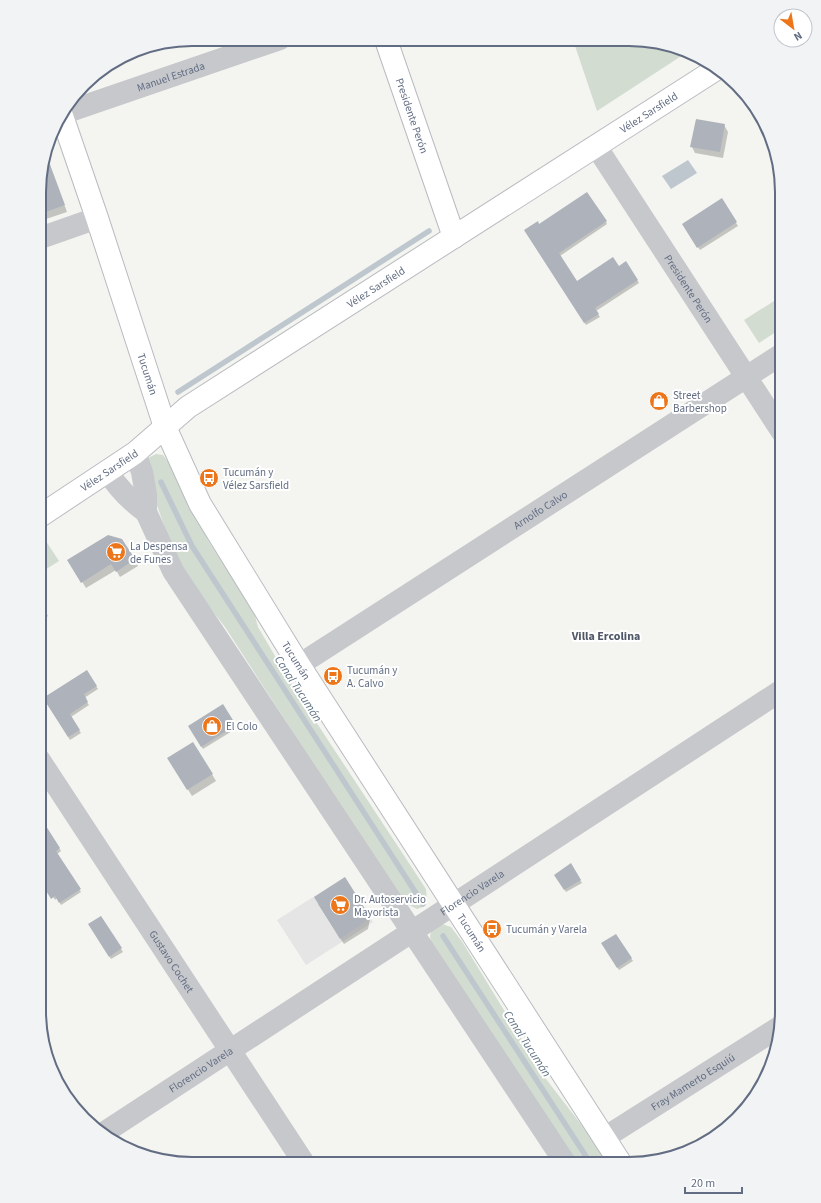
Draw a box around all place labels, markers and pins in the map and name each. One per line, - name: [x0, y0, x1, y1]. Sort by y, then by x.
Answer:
- place label: Street Barbershop: [673, 388, 727, 416]
- shop icon: Street Barbershop: [648, 390, 670, 412]
- place label: Tucumán y Vélez Sarsfield: [223, 465, 289, 493]
- bus stop icon: Tucumán y Vélez Sarsfield: [198, 467, 220, 489]
- place label: La Despensa de Funes: [130, 539, 188, 567]
- supermarket icon: La Despensa de Funes: [105, 541, 127, 563]
- place label: Tucumán y A. Calvo: [347, 663, 397, 691]
- bus stop icon: Tucumán y A. Calvo: [322, 665, 344, 687]
- shop icon: El Colo: [201, 715, 223, 737]
- place label: El Colo: [226, 719, 258, 734]
- place label: Dr. Autoservicio Mayorista: [354, 892, 426, 920]
- supermarket icon: Dr. Autoservicio Mayorista: [329, 894, 351, 916]
- bus stop icon: Tucumán y Varela: [481, 918, 503, 940]
- place label: Tucumán y Varela: [506, 922, 587, 937]

